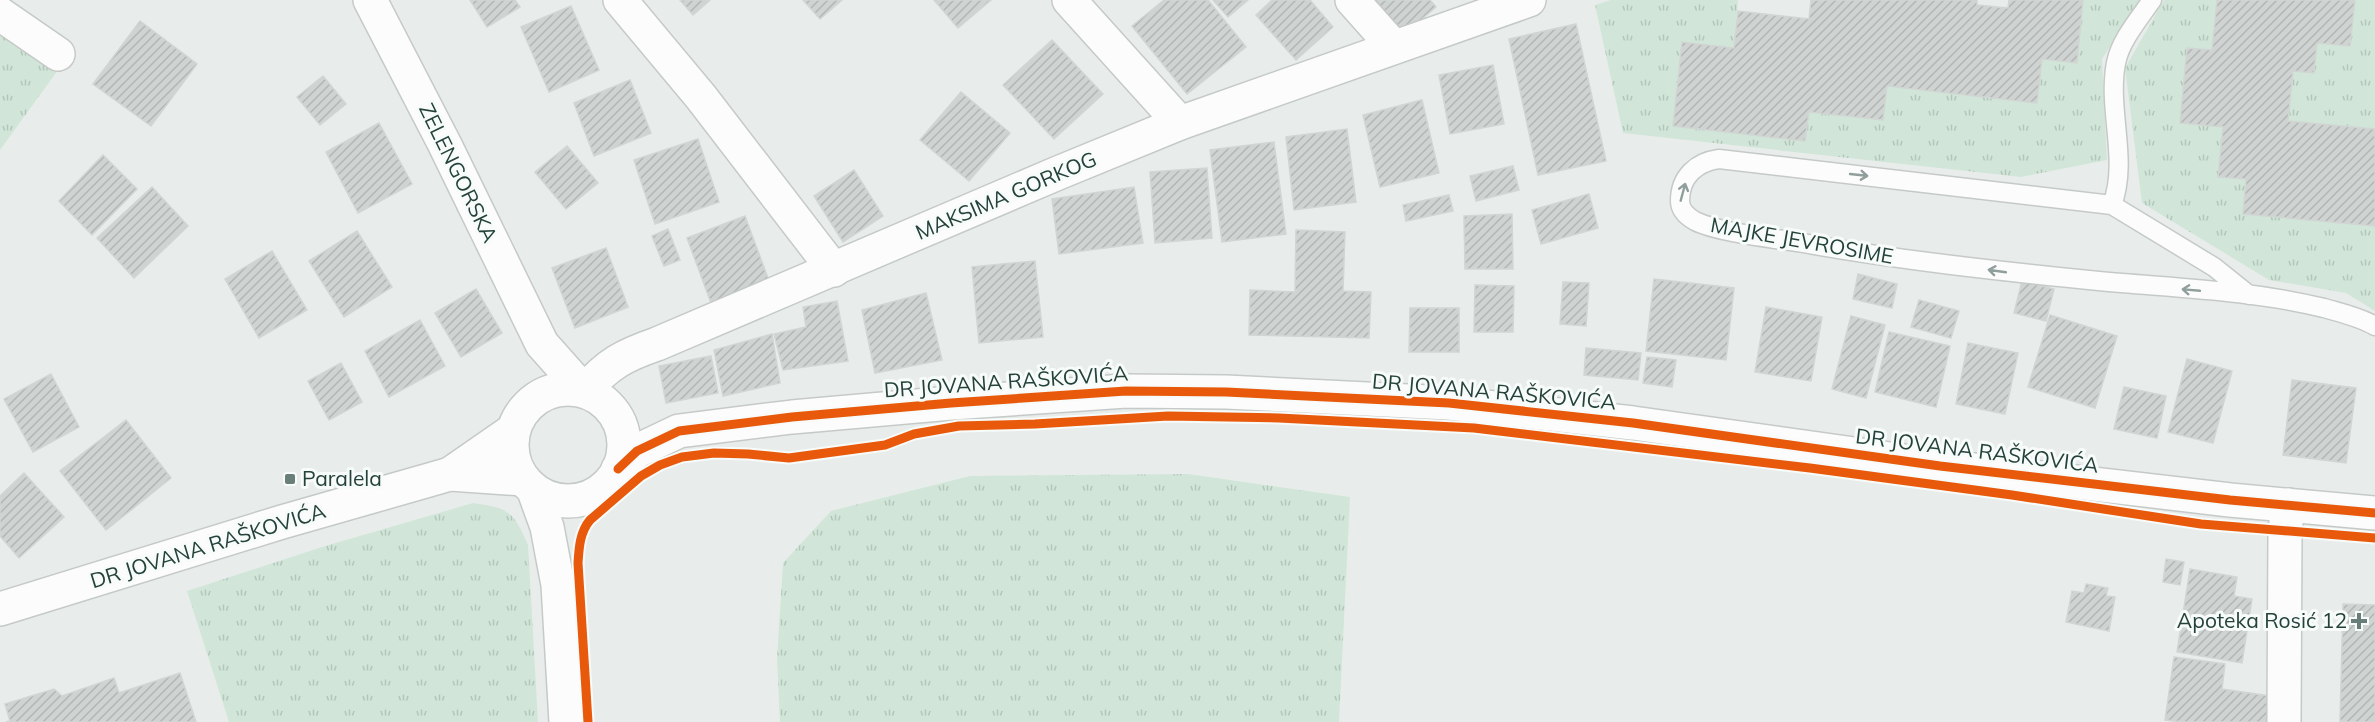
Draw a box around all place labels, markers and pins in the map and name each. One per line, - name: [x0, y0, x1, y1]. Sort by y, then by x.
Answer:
- place label: Paralela: [302, 465, 382, 491]
- marker: Paralela: [283, 472, 297, 486]
- place label: Apoteka Rosić 12: [2177, 607, 2347, 633]
- marker: Apoteka Rosić 12: [2352, 614, 2366, 628]

